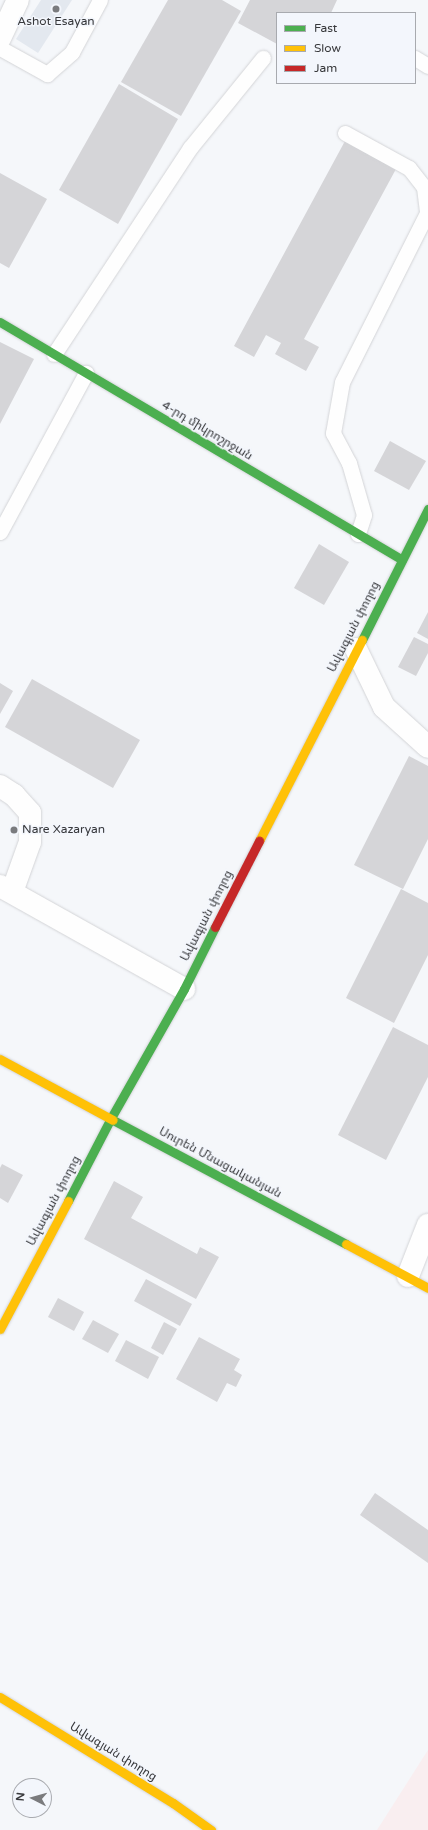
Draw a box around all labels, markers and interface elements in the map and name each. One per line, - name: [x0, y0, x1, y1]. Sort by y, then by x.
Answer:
- marker: Ashot Esayan: [51, 4, 61, 14]
- legend: [276, 12, 416, 84]
- place label: Ashot Esayan: [17, 15, 95, 29]
- text: Fast: [314, 21, 337, 35]
- text: Slow: [314, 41, 341, 55]
- text: Jam: [314, 61, 337, 75]
- street label: 4-րդ միկրոշրջան: [159, 398, 255, 464]
- street label: Ավագյան փողոց: [325, 579, 383, 675]
- place label: Nare Xazaryan: [22, 823, 105, 837]
- marker: Nare Xazaryan: [9, 825, 19, 835]
- street label: Ավագյան փողոց: [178, 868, 236, 964]
- street label: Սուրեն Մնացականյան: [156, 1125, 284, 1201]
- street label: Ավագյան փողոց: [24, 1153, 84, 1249]
- street label: Ավագյան փողոց: [67, 1719, 159, 1785]
- north arrow: [12, 1778, 52, 1818]
- text: N: [14, 1792, 27, 1802]

